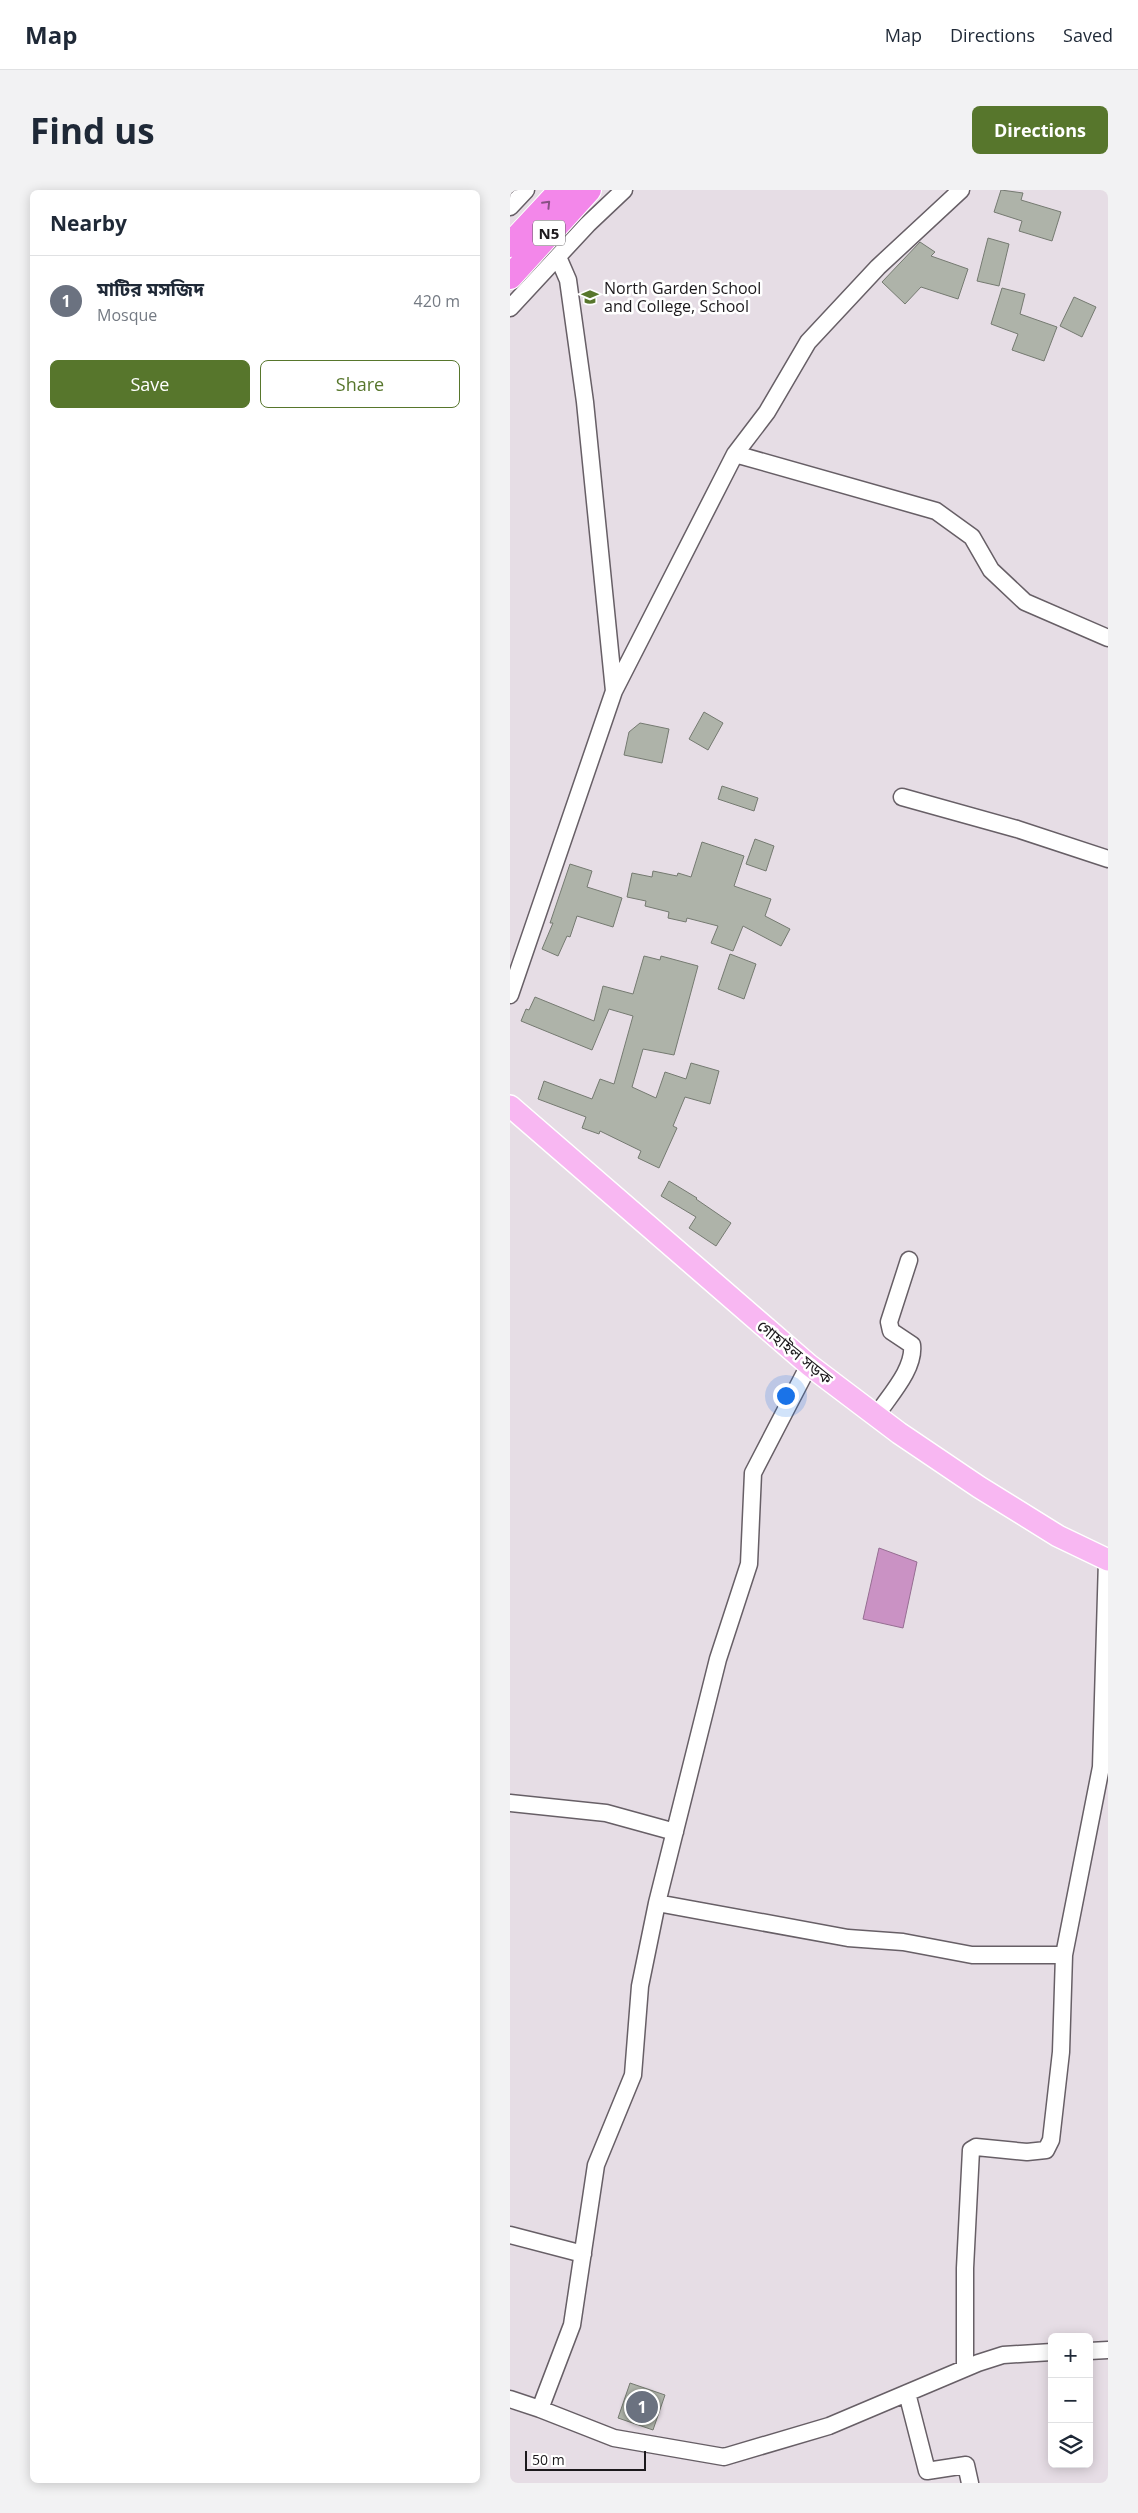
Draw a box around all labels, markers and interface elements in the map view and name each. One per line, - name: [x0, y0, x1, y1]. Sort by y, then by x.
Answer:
- text: Map: [25, 18, 77, 51]
- text: Map: [885, 23, 922, 47]
- text: Directions: [950, 23, 1035, 47]
- text: Saved: [1063, 23, 1113, 47]
- button: Directions: [972, 106, 1108, 154]
- text: Find us: [30, 107, 155, 154]
- one-way arrow: [542, 201, 551, 210]
- text: Nearby: [50, 209, 127, 237]
- road number: N5: [533, 220, 565, 246]
- text: মাটির মসজিদ: [97, 276, 204, 302]
- place label: North Garden School and College, School: [604, 277, 761, 317]
- school or university icon: North Garden School and College, School: [580, 287, 600, 307]
- text: 1: [61, 290, 71, 312]
- text: 420 m: [414, 290, 460, 312]
- text: Mosque: [97, 304, 157, 326]
- button: Save: [50, 360, 250, 408]
- button: Share: [260, 360, 460, 408]
- street label: গোহাইল সড়ক: [753, 1315, 838, 1390]
- your location: [773, 1383, 799, 1409]
- map controls: [1048, 2333, 1093, 2468]
- button: +: [1048, 2333, 1093, 2378]
- button: −: [1048, 2378, 1093, 2423]
- pin: 1: [626, 2388, 658, 2426]
- button: layers: [1048, 2423, 1093, 2468]
- scale bar: [525, 2448, 646, 2471]
- text: 50 m: [532, 2450, 565, 2469]

